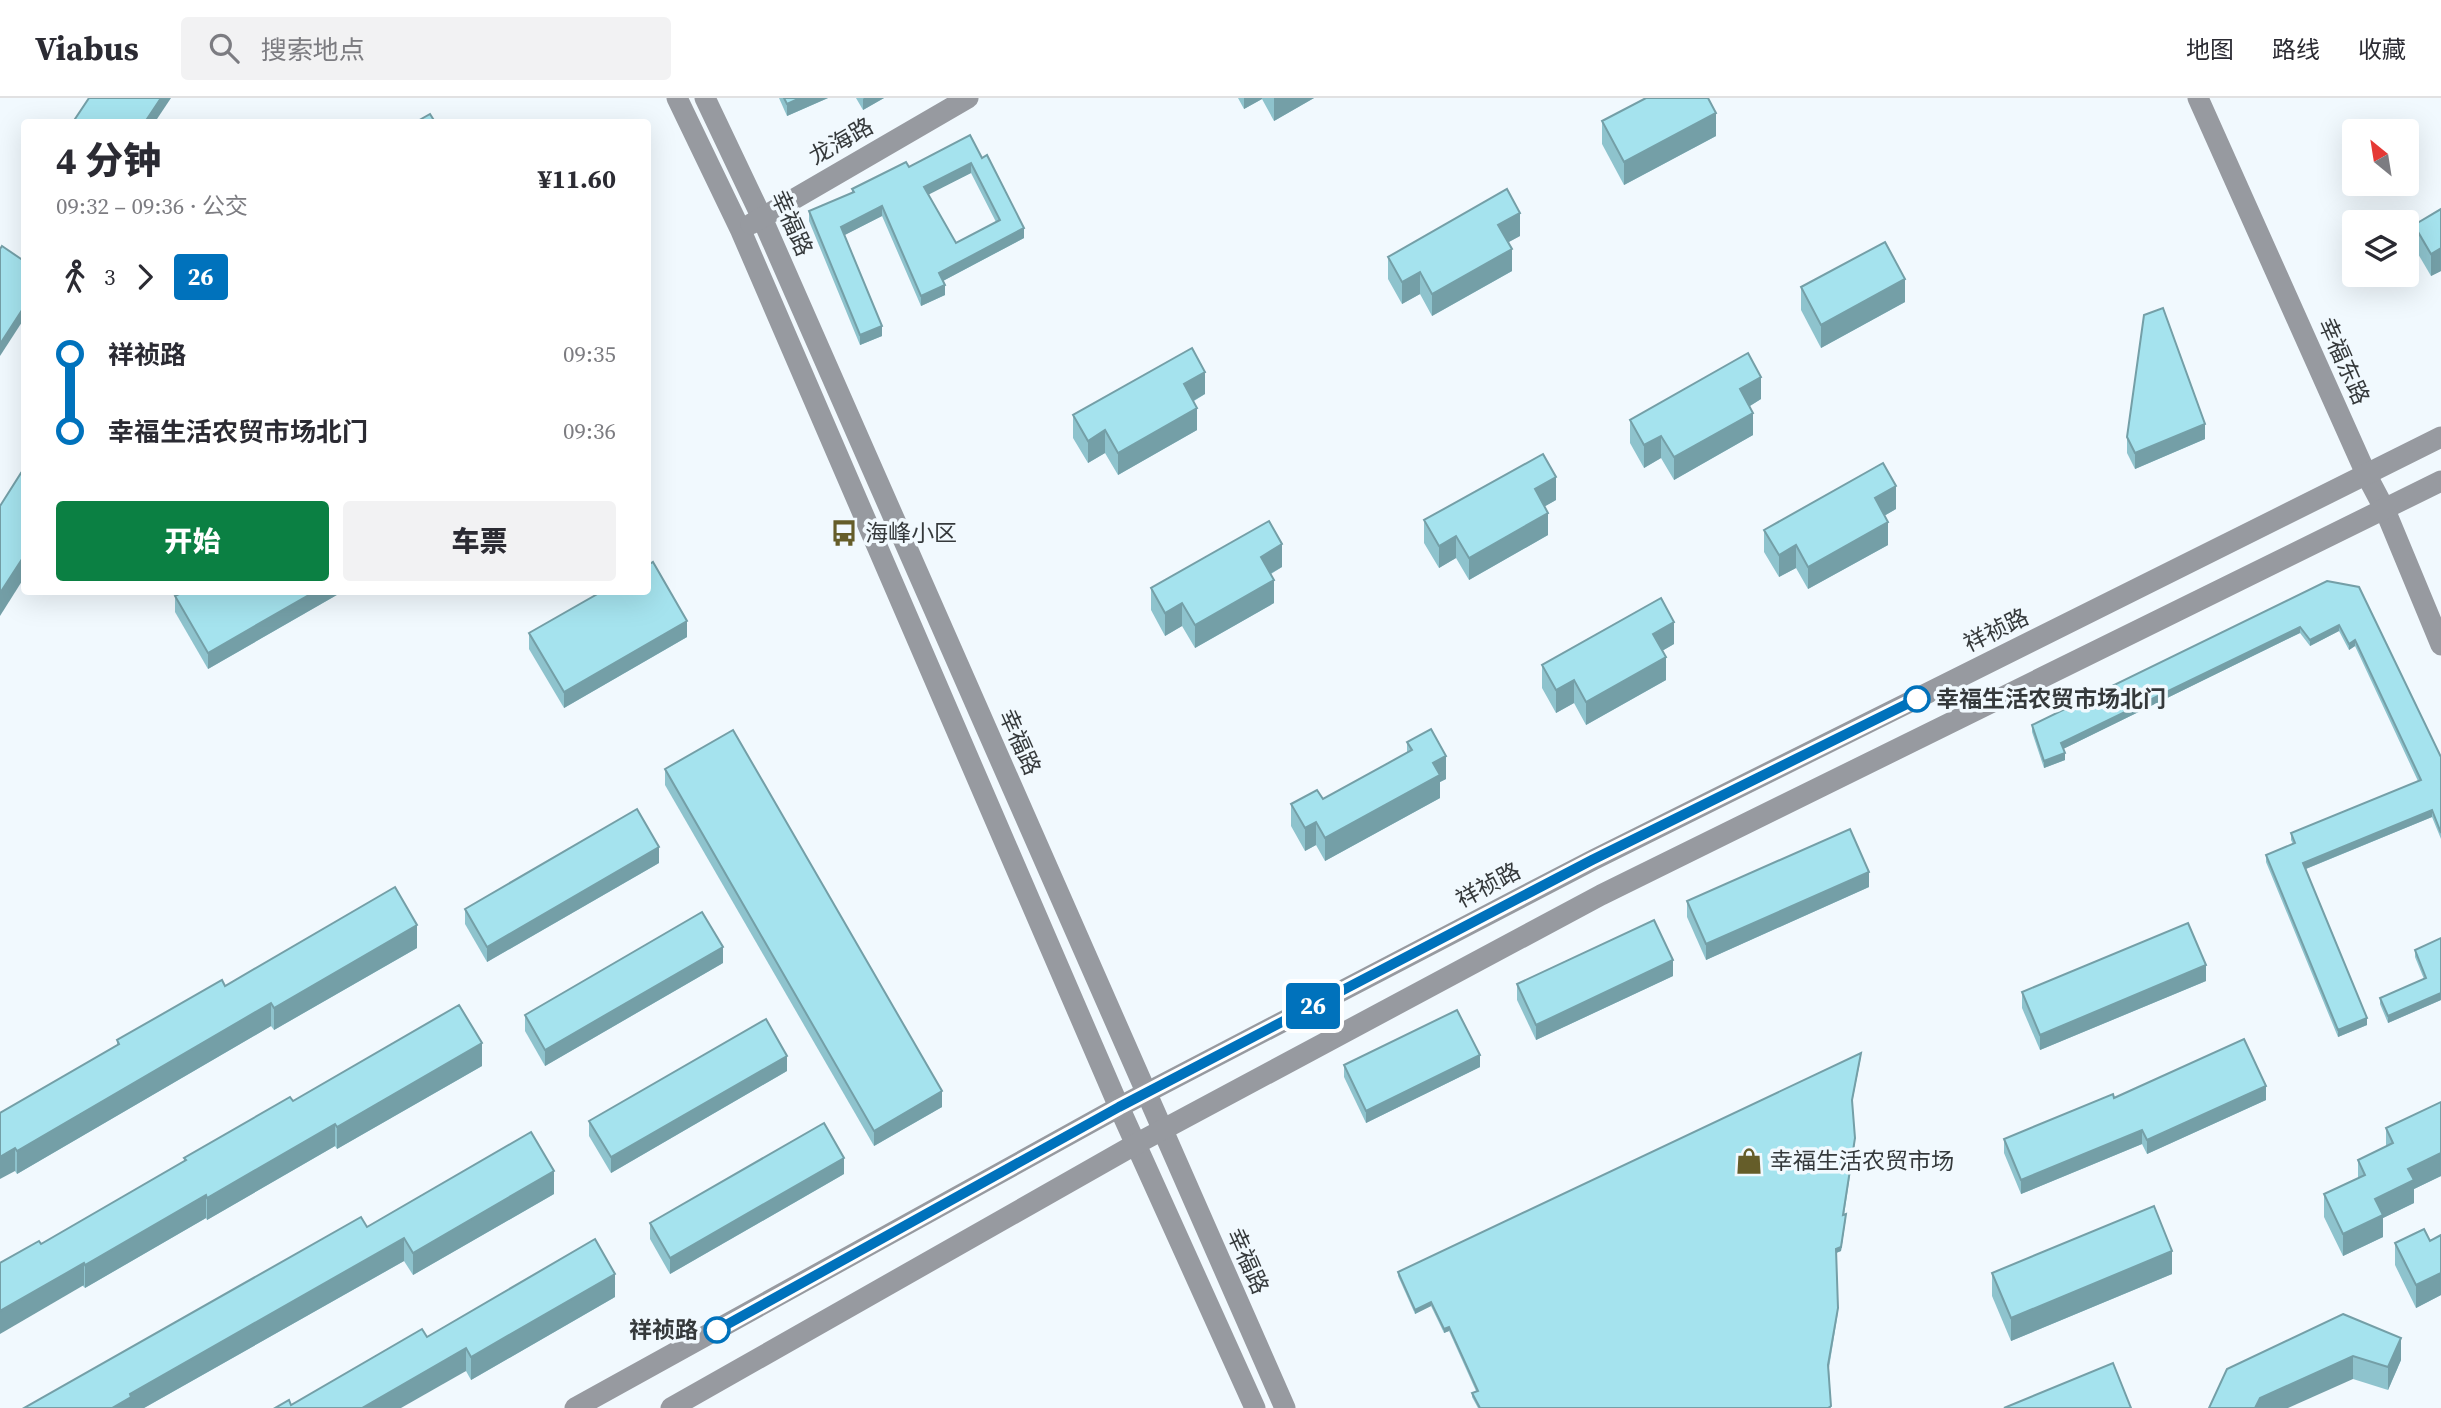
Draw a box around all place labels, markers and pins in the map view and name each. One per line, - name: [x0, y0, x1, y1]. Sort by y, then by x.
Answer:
- place label: 海峰小区: [865, 517, 957, 549]
- bus stop icon: 海峰小区: [829, 518, 859, 548]
- place label: 幸福生活农贸市场北门: [1936, 683, 2166, 715]
- marker: 幸福生活农贸市场北门: [1904, 686, 1930, 712]
- place label: 幸福生活农贸市场: [1770, 1145, 1954, 1177]
- shop icon: 幸福生活农贸市场: [1734, 1146, 1764, 1176]
- place label: 祥祯路: [629, 1314, 698, 1346]
- marker: 祥祯路: [704, 1317, 730, 1343]

